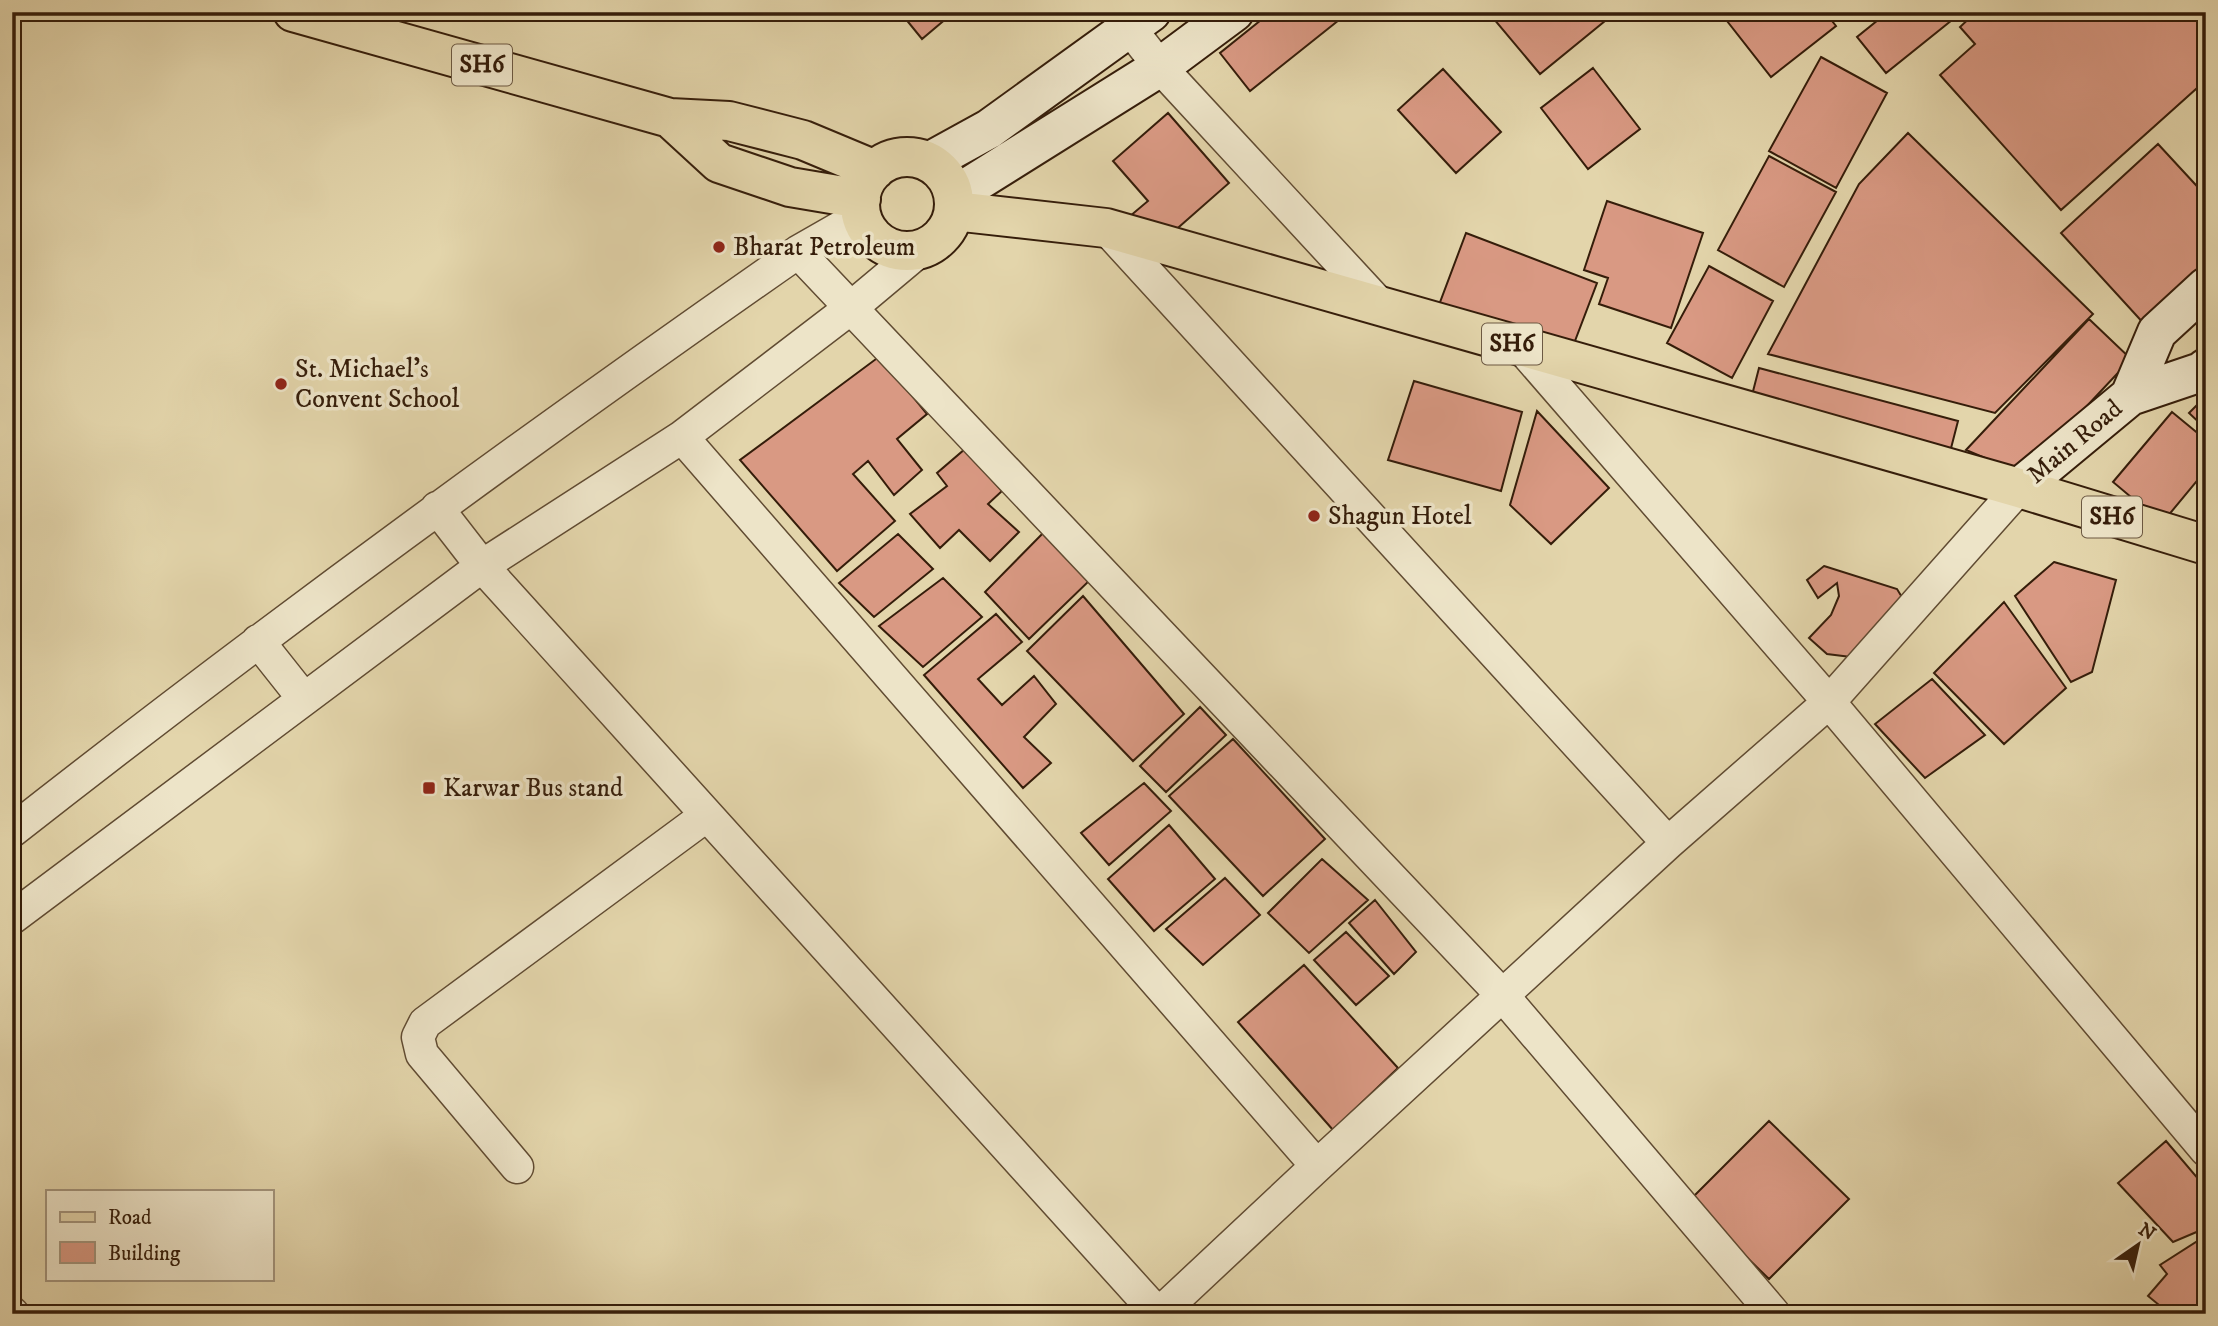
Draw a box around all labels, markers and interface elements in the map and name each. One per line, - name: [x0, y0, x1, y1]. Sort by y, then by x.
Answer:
- road number: SH6: [452, 44, 512, 86]
- place label: Bharat Petroleum: [733, 231, 915, 264]
- marker: Bharat Petroleum: [711, 239, 727, 255]
- road number: SH6: [1482, 324, 1542, 365]
- place label: St. Michael's Convent School: [295, 353, 459, 416]
- marker: St. Michael's Convent School: [273, 376, 289, 392]
- street label: Main Road: [2021, 393, 2129, 491]
- road number: SH6: [2082, 496, 2142, 538]
- place label: Shagun Hotel: [1328, 500, 1472, 533]
- marker: Shagun Hotel: [1306, 508, 1322, 524]
- place label: Karwar Bus stand: [443, 772, 623, 805]
- marker: Karwar Bus stand: [421, 780, 437, 796]
- legend: [46, 1190, 273, 1280]
- text: Road: [108, 1205, 152, 1231]
- north arrow: [2102, 1210, 2172, 1280]
- text: N: [2134, 1218, 2160, 1246]
- text: Building: [108, 1241, 181, 1267]

